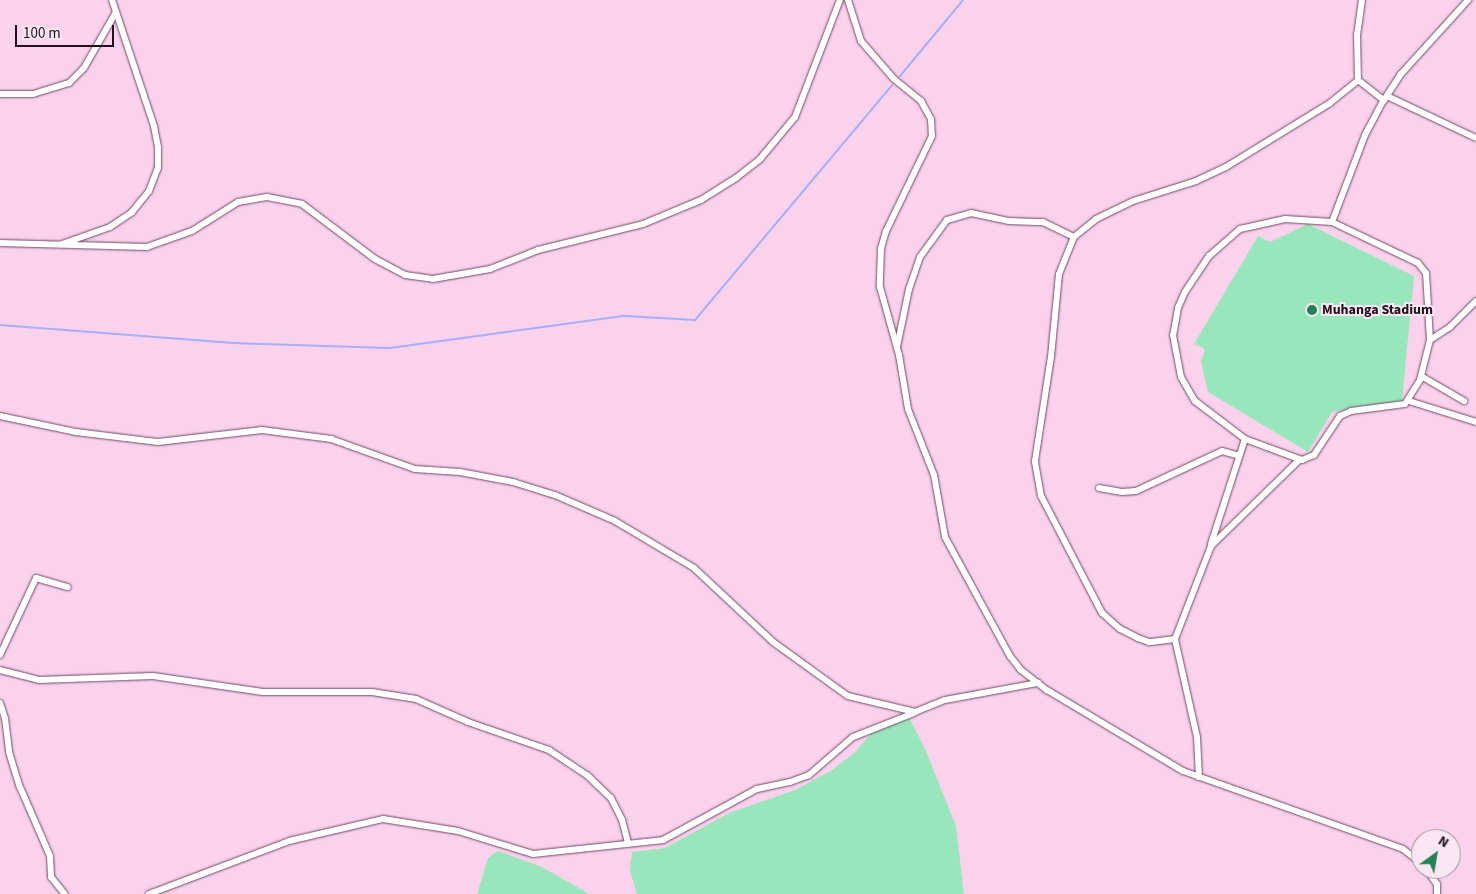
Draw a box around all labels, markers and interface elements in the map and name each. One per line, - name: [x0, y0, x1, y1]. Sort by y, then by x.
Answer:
- scale bar: [18, 15, 116, 47]
- text: 100 m: [23, 23, 61, 44]
- place label: Muhanga Stadium: [1322, 302, 1433, 318]
- marker: Muhanga Stadium: [1306, 304, 1318, 316]
- north arrow: [1411, 829, 1461, 879]
- text: N: [1434, 831, 1453, 853]

